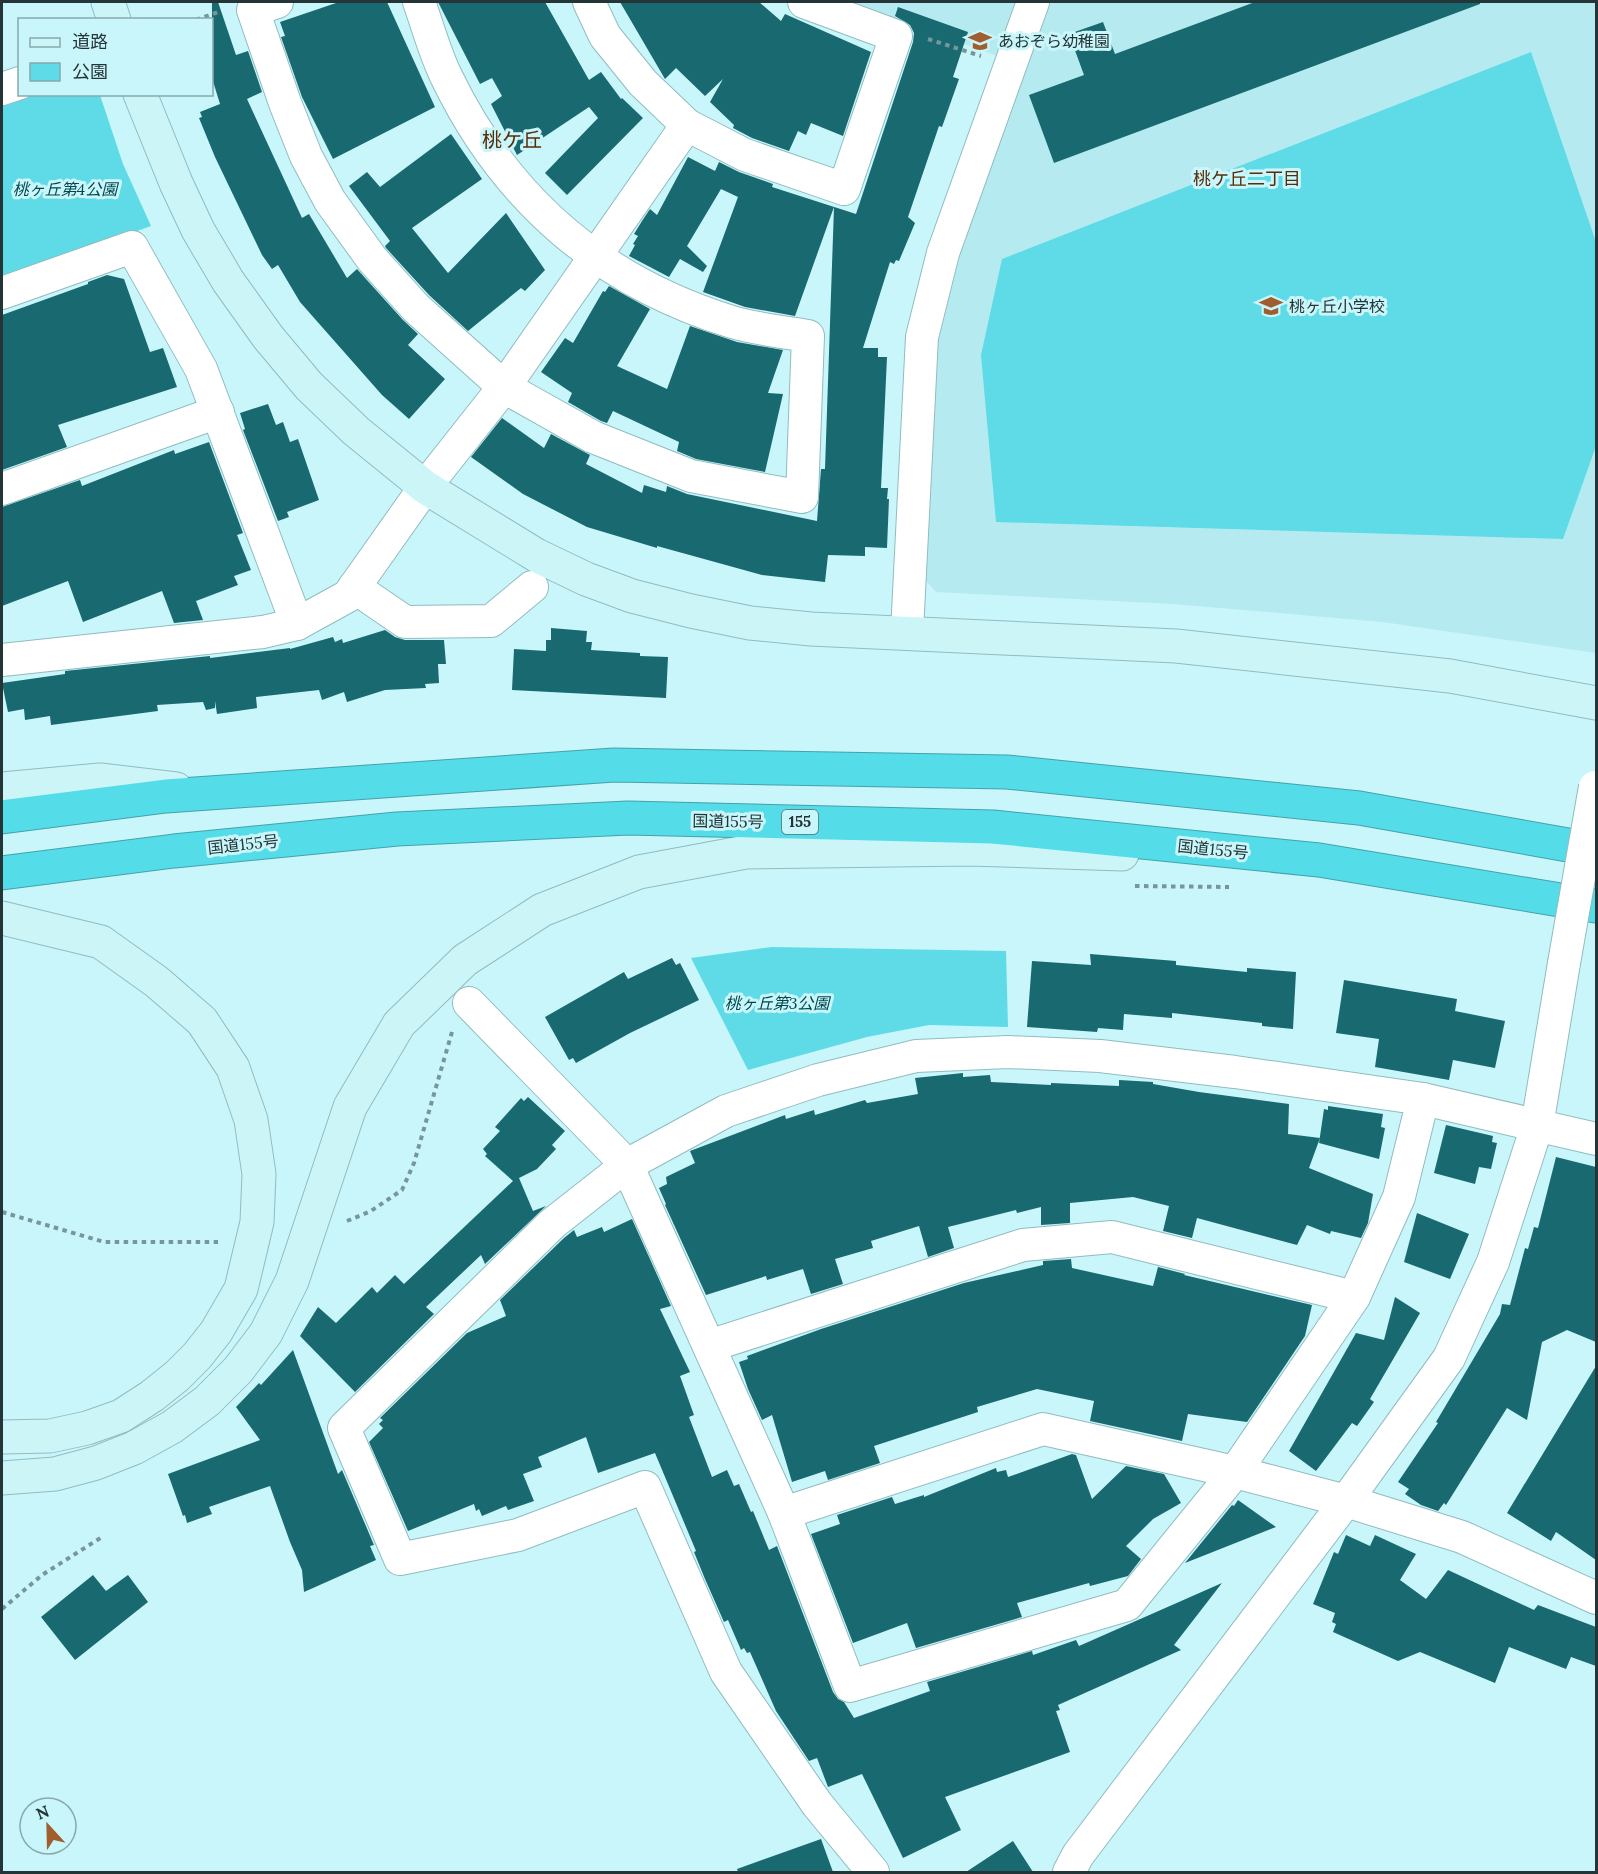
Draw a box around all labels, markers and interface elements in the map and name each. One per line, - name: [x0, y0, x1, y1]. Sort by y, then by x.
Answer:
- legend: [18, 18, 213, 96]
- school or university icon: あおぞら幼稚園: [967, 28, 993, 54]
- text: 道路: [72, 30, 108, 53]
- place label: あおぞら幼稚園: [998, 31, 1110, 51]
- text: 公園: [72, 60, 108, 83]
- district label: 桃ケ丘: [482, 127, 542, 152]
- district label: 桃ケ丘二丁目: [1193, 167, 1301, 190]
- park label: 桃ヶ丘第4公園: [13, 179, 119, 199]
- school or university icon: 桃ヶ丘小学校: [1258, 293, 1284, 319]
- place label: 桃ヶ丘小学校: [1289, 296, 1385, 316]
- street label: 国道155号: [692, 810, 764, 832]
- road number: 155: [782, 810, 818, 834]
- street label: 国道155号: [207, 830, 279, 858]
- street label: 国道155号: [1177, 835, 1249, 863]
- park label: 桃ヶ丘第3公園: [725, 993, 831, 1013]
- north arrow: [18, 1796, 78, 1856]
- text: N: [33, 1801, 52, 1824]

